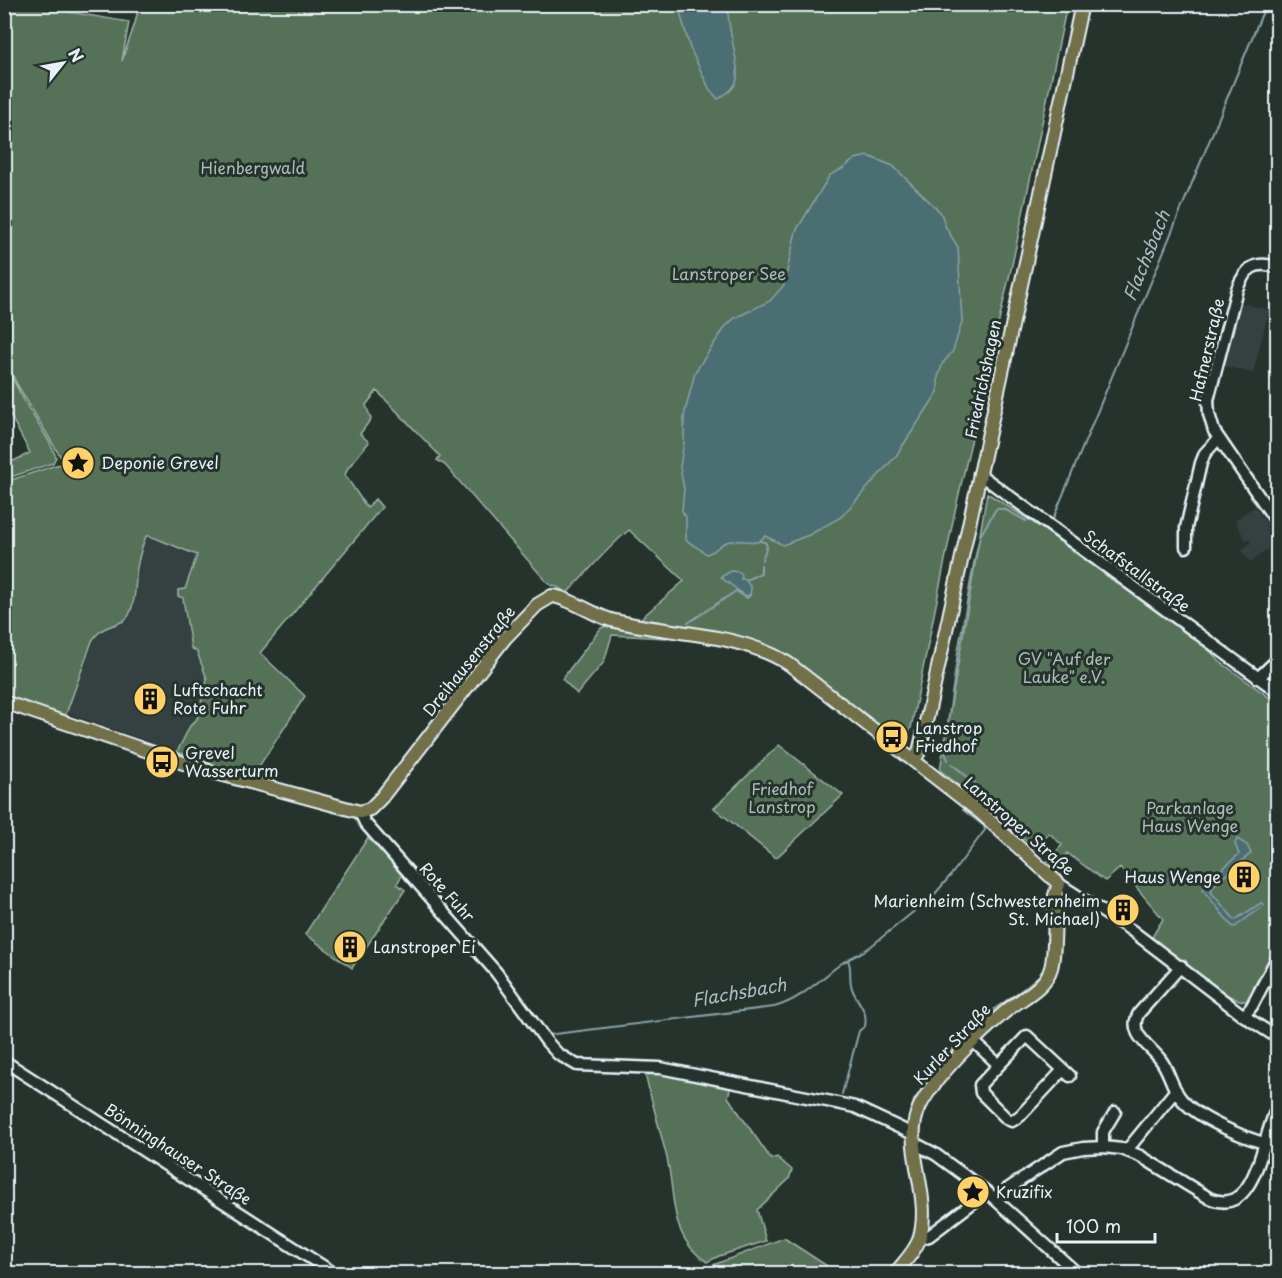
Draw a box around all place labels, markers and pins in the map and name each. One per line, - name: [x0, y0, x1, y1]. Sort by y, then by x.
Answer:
- place icon: Deponie Grevel: [60, 445, 96, 481]
- place label: Deponie Grevel: [101, 450, 219, 474]
- place label: Luftschacht Rote Fuhr: [173, 677, 263, 719]
- building icon: Luftschacht Rote Fuhr: [132, 681, 168, 717]
- place label: Lanstrop Friedhof: [915, 715, 982, 757]
- bus stop icon: Lanstrop Friedhof: [874, 719, 910, 755]
- place label: Grevel Wasserturm: [185, 740, 279, 782]
- bus stop icon: Grevel Wasserturm: [144, 744, 180, 780]
- building icon: Haus Wenge: [1226, 859, 1262, 895]
- place label: Haus Wenge: [1125, 864, 1221, 888]
- place label: Marienheim (Schwesternheim St. Michael): [874, 888, 1100, 930]
- building icon: Marienheim (Schwesternheim St. Michael): [1105, 892, 1141, 928]
- building icon: Lanstroper Ei: [332, 929, 368, 965]
- place label: Lanstroper Ei: [373, 934, 476, 958]
- place icon: Kruzifix: [955, 1174, 991, 1210]
- place label: Kruzifix: [996, 1179, 1052, 1203]

